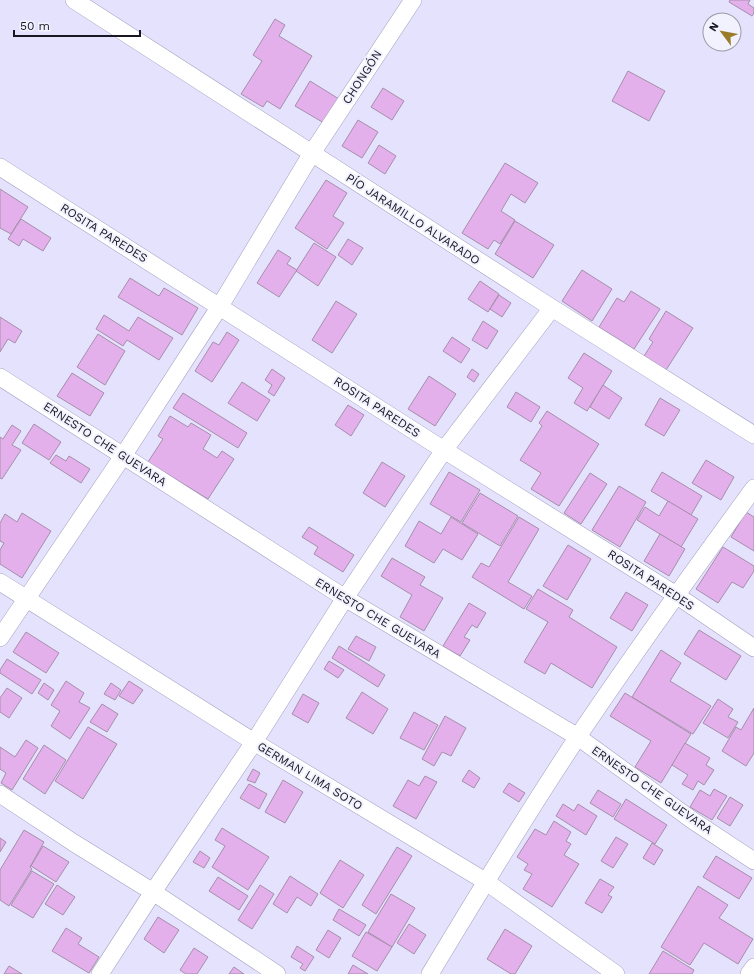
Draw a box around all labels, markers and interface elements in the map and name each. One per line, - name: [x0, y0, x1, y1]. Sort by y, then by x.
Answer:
- scale bar: [14, 12, 140, 38]
- north arrow: [702, 12, 742, 52]
- text: 50 m: [20, 19, 50, 33]
- text: N: [706, 20, 722, 34]
- street label: CHONGÓN: [339, 47, 385, 107]
- street label: PÍO JARAMILLO ALVARADO: [343, 170, 483, 268]
- street label: ROSITA PAREDES: [58, 201, 150, 265]
- street label: ROSITA PAREDES: [331, 374, 423, 440]
- street label: ERNESTO CHE GUEVARA: [41, 399, 169, 489]
- street label: ROSITA PAREDES: [605, 547, 697, 613]
- street label: ERNESTO CHE GUEVARA: [313, 575, 443, 661]
- street label: GERMAN LIMA SOTO: [255, 739, 365, 813]
- street label: ERNESTO CHE GUEVARA: [589, 743, 715, 837]

